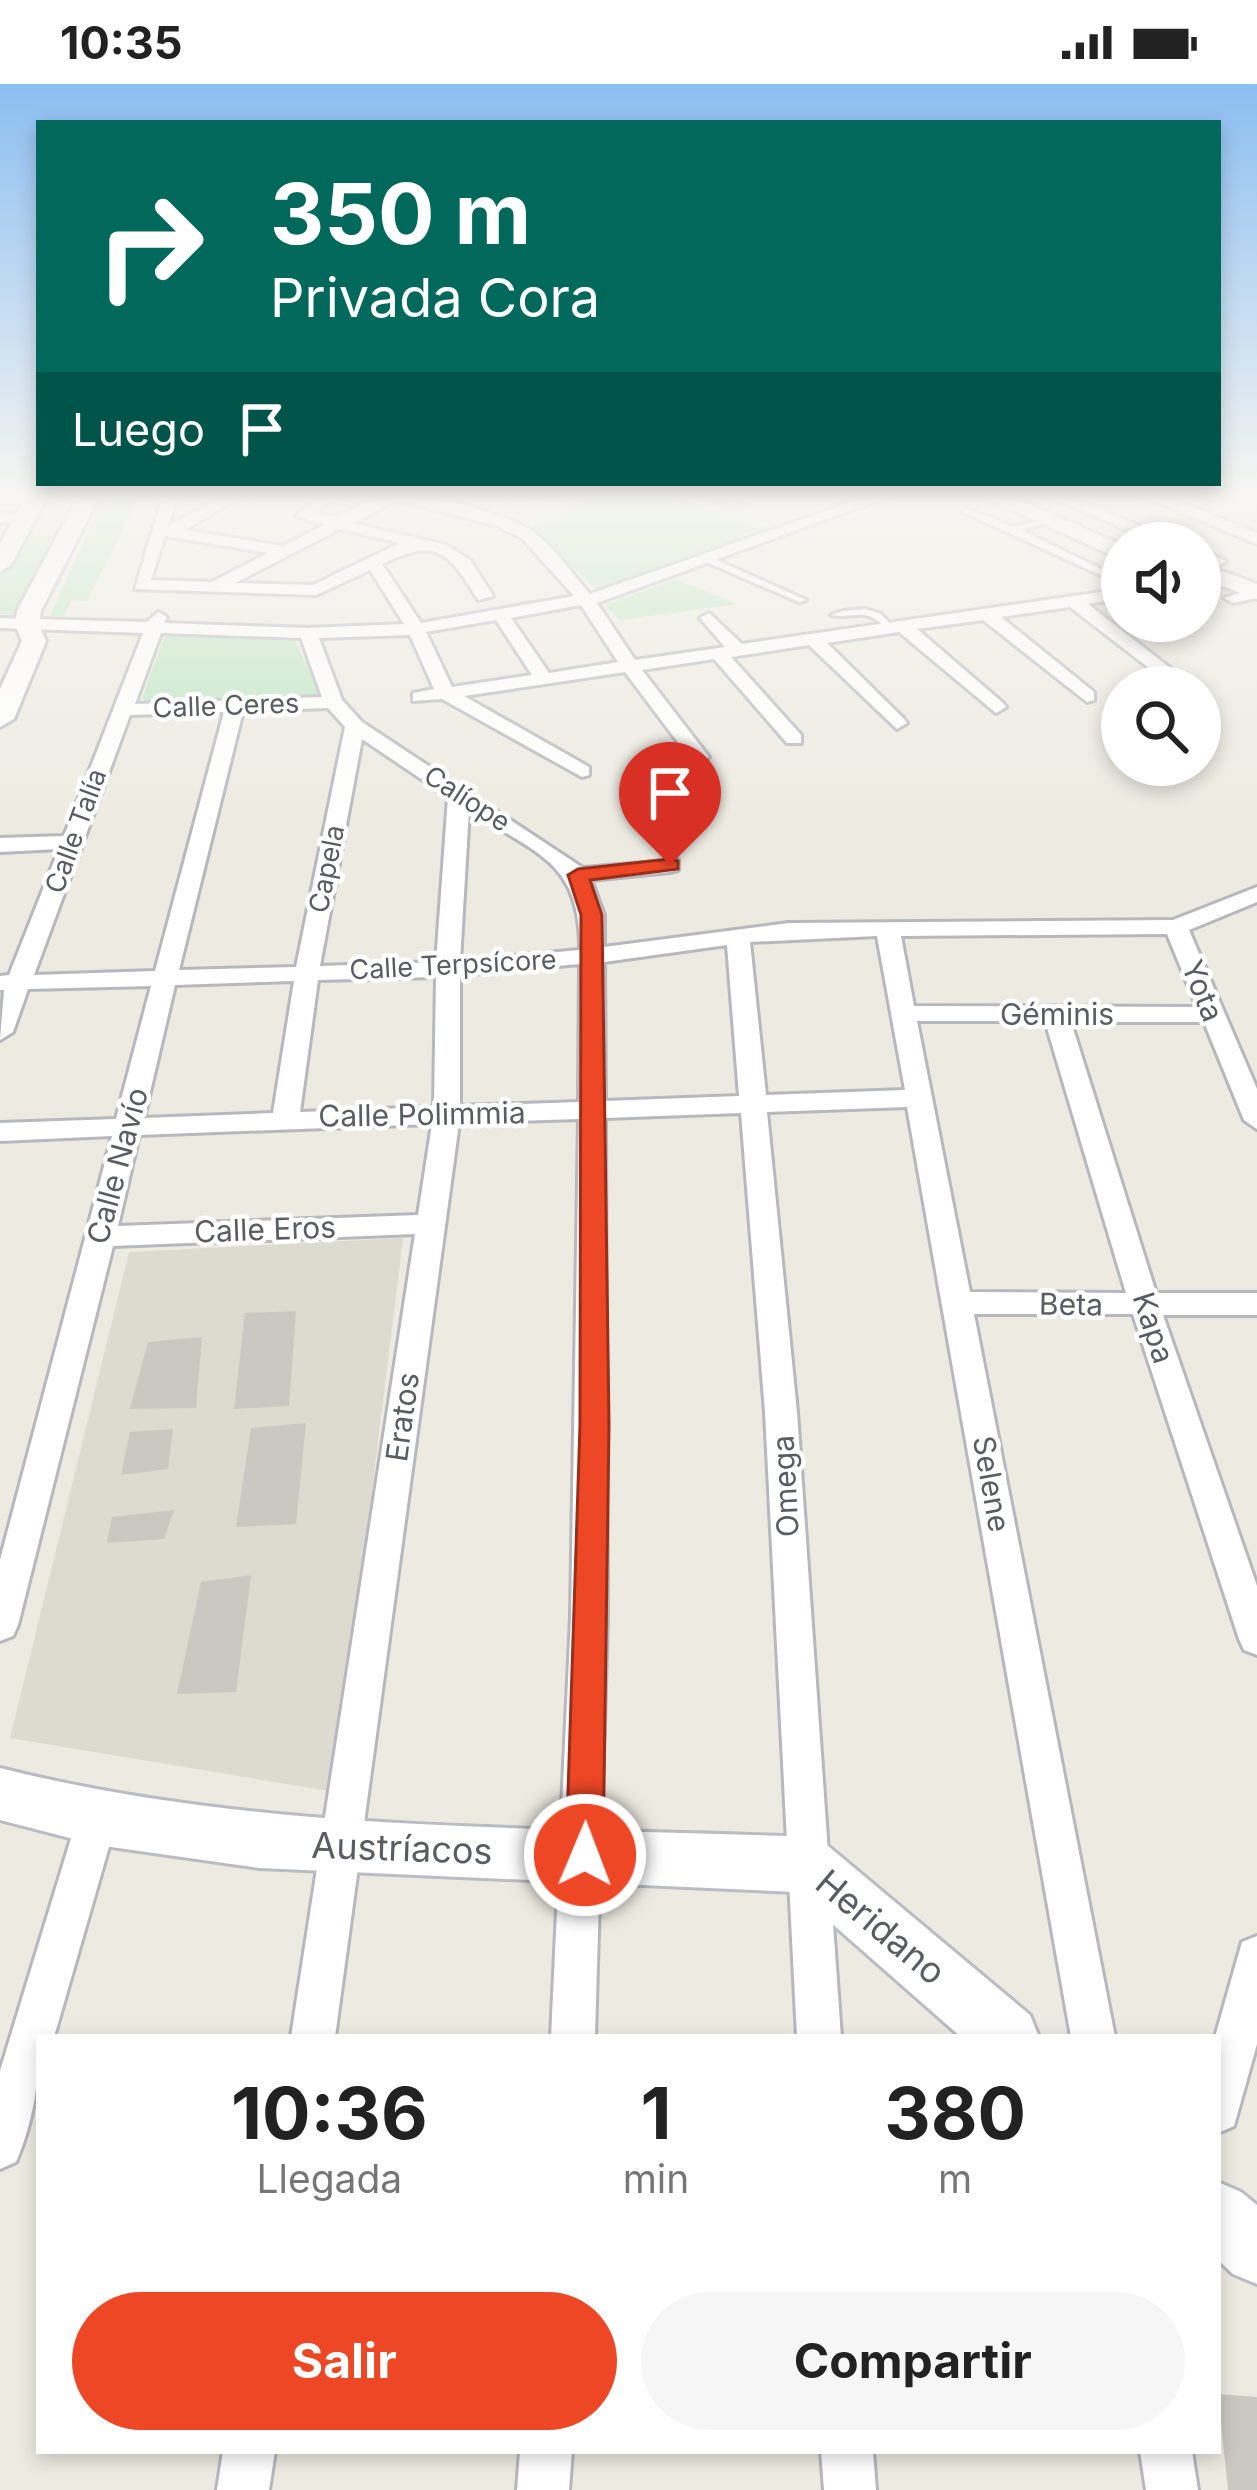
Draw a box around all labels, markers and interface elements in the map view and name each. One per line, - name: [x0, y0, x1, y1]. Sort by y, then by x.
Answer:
- text: 10:35: [60, 15, 183, 70]
- text: 350 m: [270, 163, 531, 264]
- icon: right: [72, 168, 228, 324]
- text: Privada Cora: [270, 265, 600, 330]
- icon: arrive: [229, 396, 295, 462]
- text: Luego: [72, 402, 205, 457]
- map controls: [1101, 522, 1221, 786]
- button: sound: [1101, 522, 1221, 642]
- button: search: [1101, 666, 1221, 786]
- street label: Calle Ceres: [152, 686, 300, 725]
- pin: [619, 742, 721, 865]
- street label: Calíope: [418, 758, 517, 839]
- icon: arrive: [637, 760, 703, 826]
- street label: Calle Talía: [38, 764, 113, 898]
- street label: Capela: [302, 822, 351, 916]
- street label: Calle Terpsícore: [349, 943, 557, 986]
- street label: Yota: [1174, 955, 1231, 1027]
- street label: Géminis: [1000, 996, 1114, 1032]
- street label: Calle Navío: [79, 1084, 155, 1248]
- street label: Calle Polimmia: [318, 1094, 526, 1134]
- street label: Calle Eros: [193, 1209, 336, 1249]
- street label: Beta: [1039, 1285, 1103, 1323]
- street label: Kapa: [1126, 1288, 1182, 1368]
- street label: Eratos: [378, 1370, 426, 1464]
- street label: Selene: [966, 1433, 1018, 1535]
- street label: Omega: [764, 1434, 806, 1538]
- position arrow: [522, 1792, 648, 1918]
- street label: Austríacos: [311, 1823, 493, 1873]
- street label: Heridano: [807, 1860, 955, 1994]
- text: 10:36: [231, 2069, 428, 2156]
- text: 1: [640, 2069, 672, 2156]
- text: 380: [884, 2069, 1026, 2156]
- text: Llegada: [256, 2155, 402, 2202]
- text: min: [623, 2155, 689, 2202]
- text: m: [938, 2155, 972, 2202]
- button: Salir: [72, 2292, 617, 2430]
- button: Compartir: [641, 2292, 1185, 2430]

